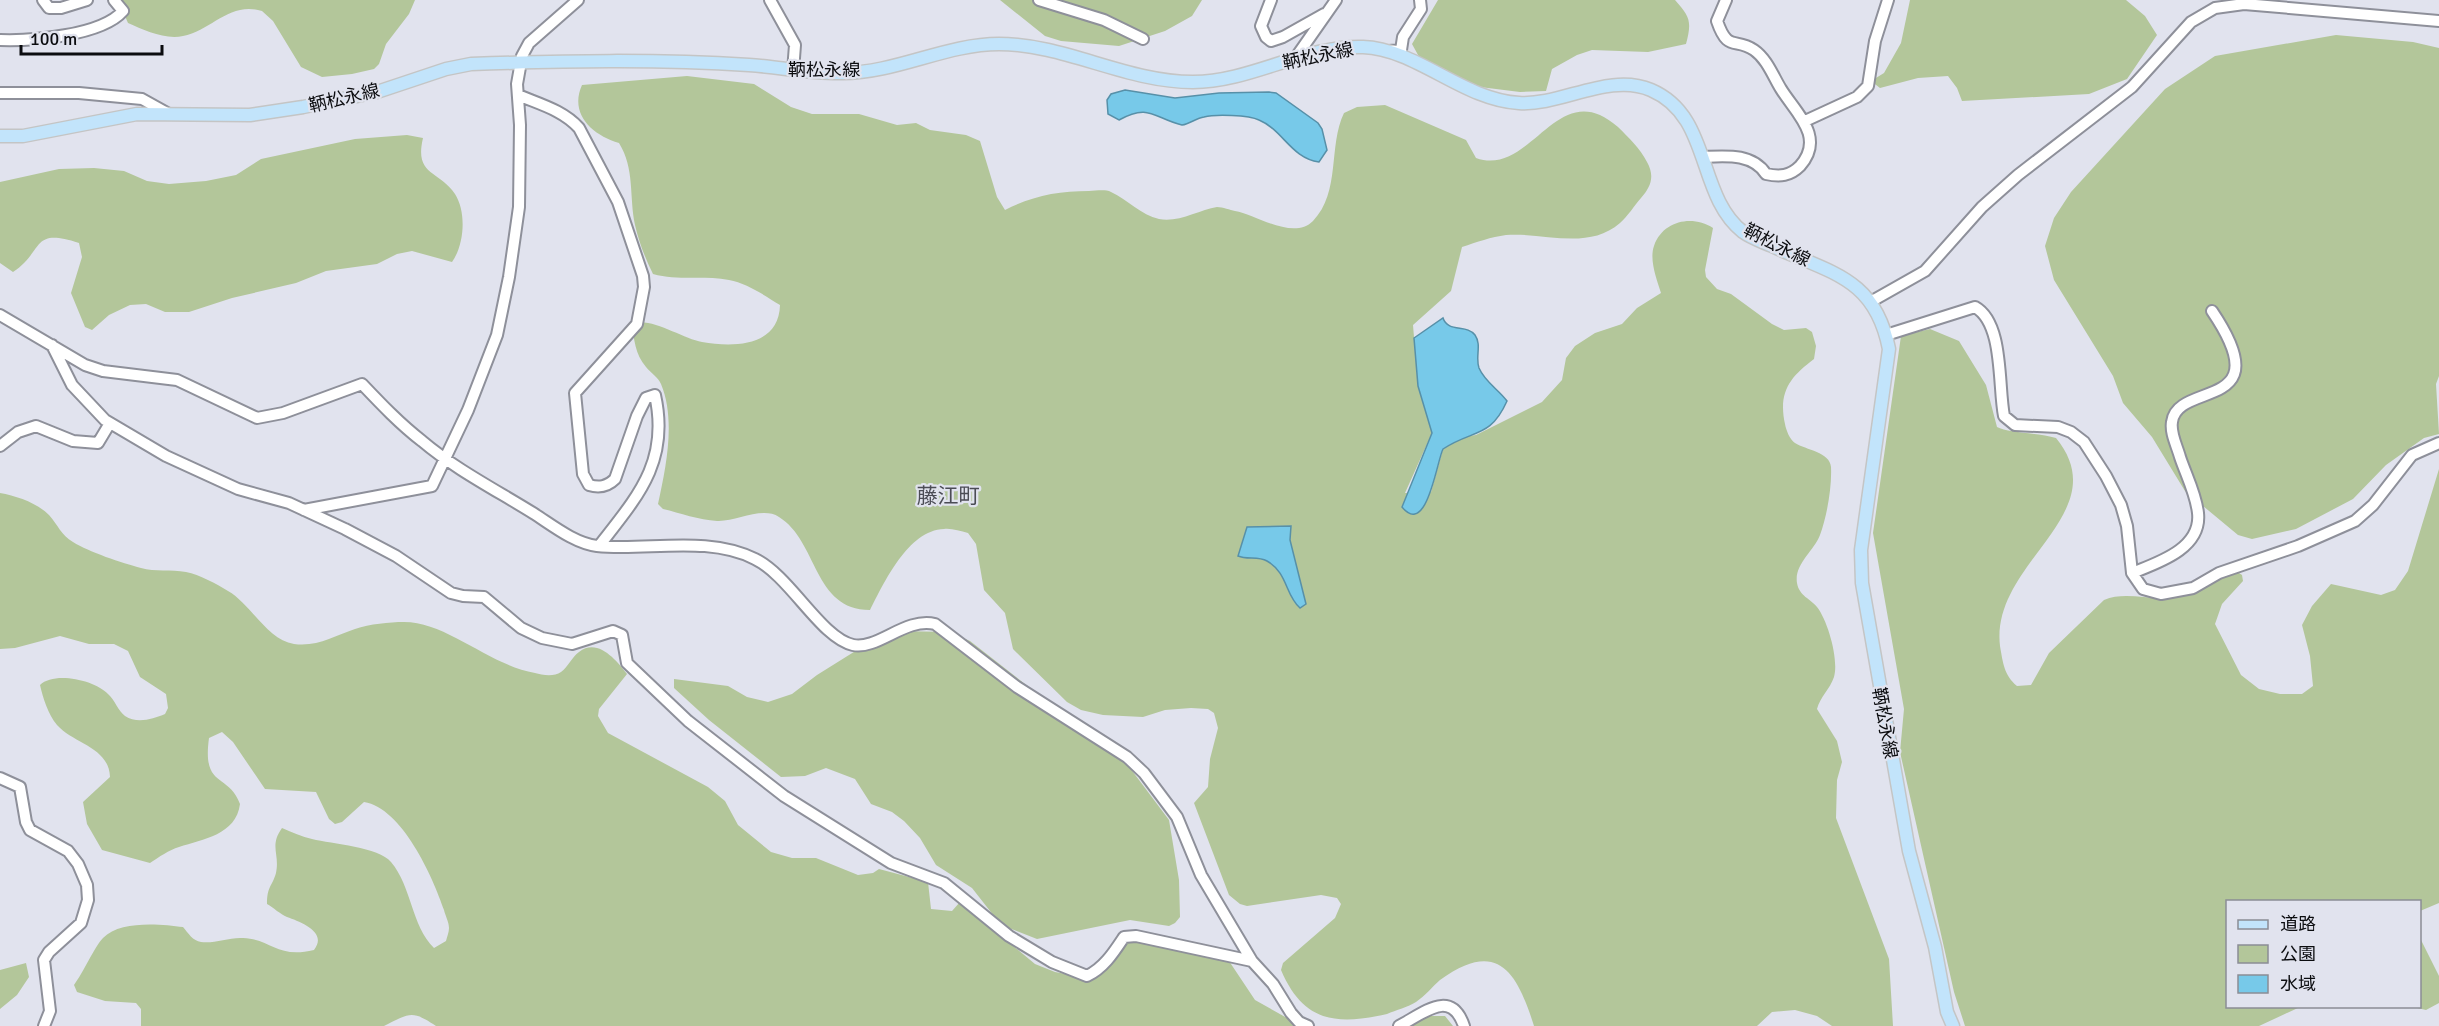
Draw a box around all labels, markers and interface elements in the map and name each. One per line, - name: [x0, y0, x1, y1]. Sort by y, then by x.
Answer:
- scale bar: [21, 18, 162, 56]
- text: 100 m: [30, 28, 77, 50]
- street label: 鞆松永線: [1280, 38, 1356, 74]
- street label: 鞆松永線: [788, 59, 860, 81]
- street label: 鞆松永線: [306, 79, 382, 117]
- street label: 鞆松永線: [1740, 219, 1814, 271]
- district label: 藤江町: [917, 483, 980, 509]
- street label: 鞆松永線: [1868, 686, 1902, 760]
- legend: [2226, 900, 2421, 1008]
- text: 道路: [2280, 913, 2316, 935]
- text: 公園: [2280, 943, 2316, 965]
- text: 水域: [2280, 973, 2316, 995]

